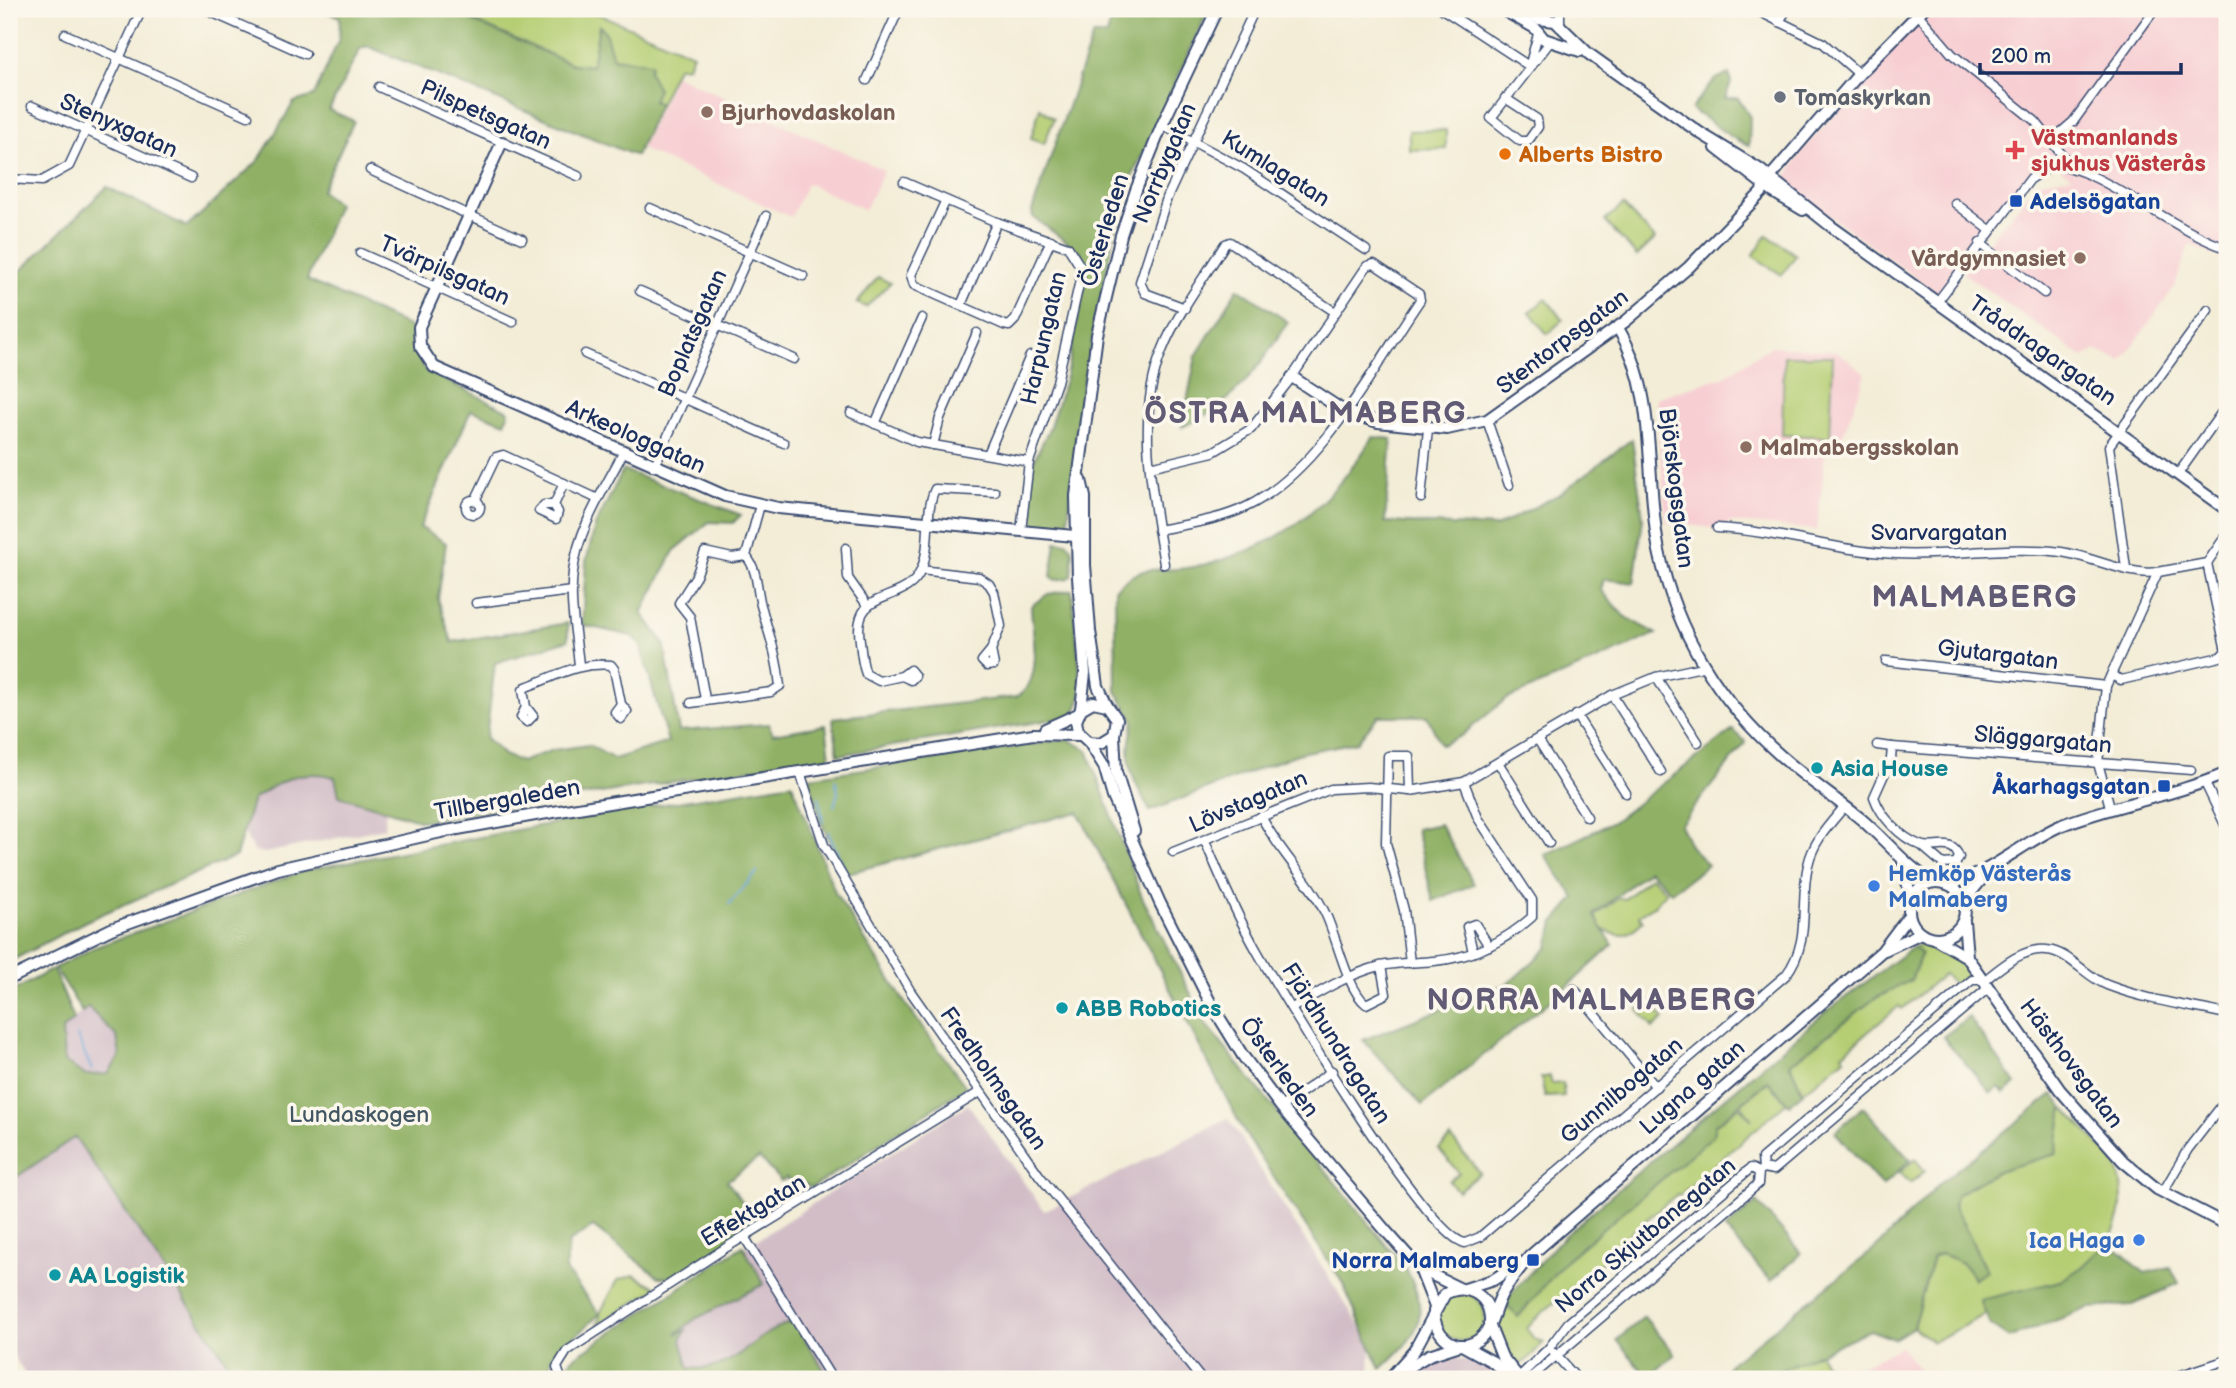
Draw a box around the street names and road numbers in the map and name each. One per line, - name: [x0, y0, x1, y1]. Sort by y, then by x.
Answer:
- street label: Pilspetsgatan: [416, 74, 555, 156]
- street label: Stenyxgatan: [55, 87, 182, 164]
- street label: Norrbygatan: [1127, 99, 1203, 228]
- street label: Kumlagatan: [1216, 124, 1335, 213]
- street label: Österleden: [1075, 171, 1135, 290]
- street label: Tvärpilsgatan: [375, 230, 514, 312]
- street label: Boplatsgatan: [652, 265, 734, 402]
- street label: Harpungatan: [1015, 269, 1073, 408]
- street label: Stentorpsgatan: [1491, 283, 1634, 401]
- street label: Tråddragargatan: [1963, 290, 2122, 412]
- street label: Arkeologgatan: [561, 394, 710, 480]
- street label: Björskogsgatan: [1652, 406, 1700, 570]
- street label: Svarvargatan: [1871, 519, 2007, 547]
- street label: Gjutargatan: [1936, 634, 2060, 676]
- street label: Släggargatan: [1973, 720, 2113, 760]
- street label: Lövstagatan: [1185, 764, 1312, 839]
- street label: Tillbergaleden: [432, 773, 582, 827]
- street label: Fjärdhundragatan: [1275, 958, 1397, 1129]
- street label: Hästhovsgatan: [2013, 993, 2129, 1134]
- street label: Fredholmsgatan: [933, 1002, 1053, 1156]
- street label: Österleden: [1234, 1012, 1325, 1123]
- street label: Gunnilbogatan: [1555, 1031, 1689, 1150]
- street label: Lugna gatan: [1634, 1034, 1751, 1141]
- street label: Norra Skjutbanegatan: [1549, 1152, 1742, 1320]
- street label: Effektgatan: [696, 1169, 811, 1253]

